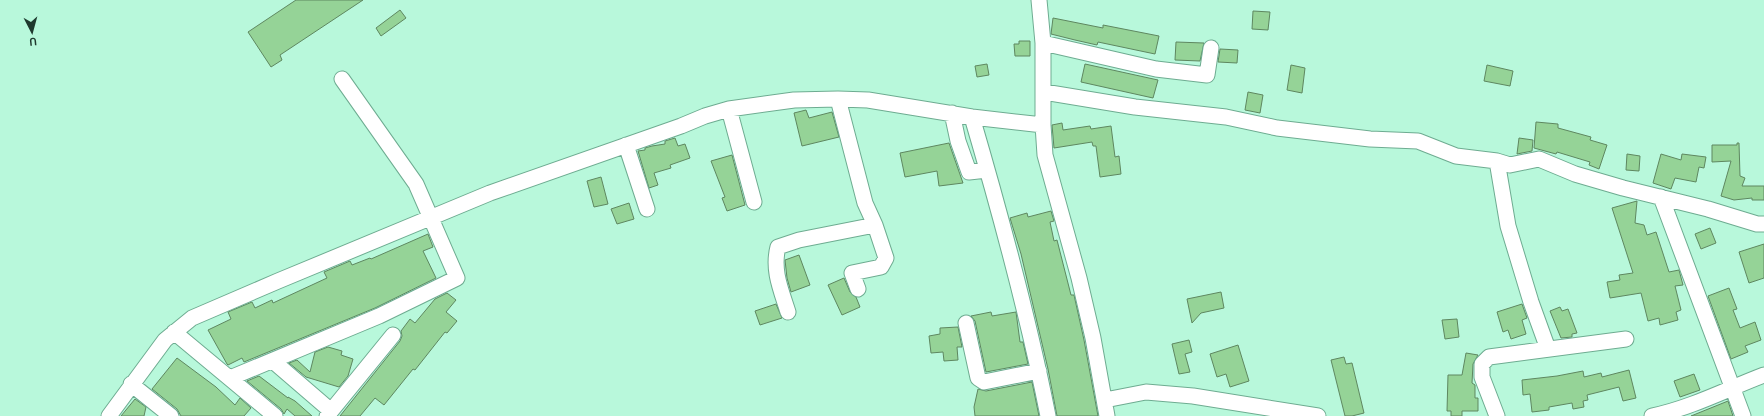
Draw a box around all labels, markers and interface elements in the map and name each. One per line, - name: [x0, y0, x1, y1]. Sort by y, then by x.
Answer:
- north arrow: [12, 12, 52, 52]
- text: U: [29, 36, 38, 48]

